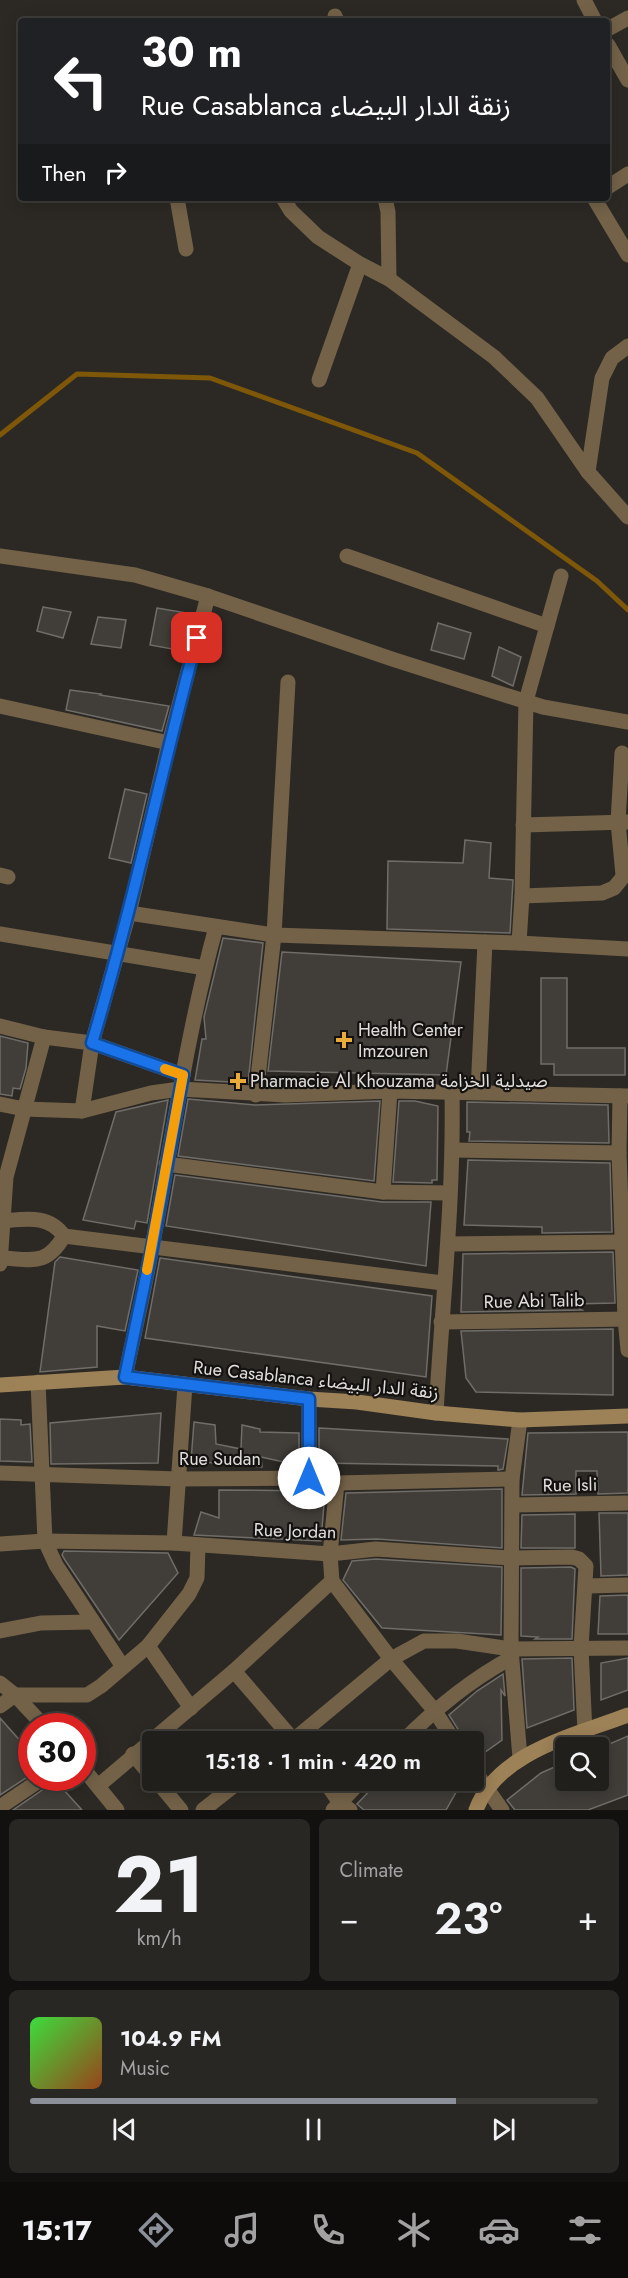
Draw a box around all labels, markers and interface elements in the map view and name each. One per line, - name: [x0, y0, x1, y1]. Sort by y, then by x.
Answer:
- text: 30 m: [141, 22, 242, 83]
- icon: left: [42, 42, 120, 120]
- text: Rue Casablanca زنقة الدار البيضاء: [141, 86, 511, 125]
- icon: right: [99, 156, 132, 189]
- text: Then: [42, 157, 87, 189]
- pin: [171, 612, 222, 663]
- icon: arrive: [180, 621, 213, 654]
- place label: Health Center Imzouren: [358, 1017, 464, 1064]
- marker: Health Center Imzouren: [335, 1031, 353, 1049]
- place label: Pharmacie Al Khouzama صيدلية الخزامة: [250, 1068, 548, 1094]
- marker: Pharmacie Al Khouzama صيدلية الخزامة: [231, 1074, 245, 1088]
- street label: Rue Abi Talib: [483, 1287, 585, 1315]
- street label: Rue Casablanca زنقة الدار البيضاء: [192, 1354, 440, 1406]
- street label: Rue Sudan: [179, 1446, 261, 1472]
- position arrow: [277, 1446, 341, 1510]
- street label: Rue Isli: [542, 1472, 598, 1498]
- street label: Rue Jordan: [253, 1517, 337, 1545]
- speed limit sign: 30: [18, 1713, 96, 1791]
- map controls: [555, 1737, 609, 1791]
- button: search: [555, 1737, 609, 1791]
- text: 15:18 · 1 min · 420 m: [205, 1745, 421, 1777]
- text: 21: [114, 1829, 205, 1941]
- text: Climate: [340, 1856, 403, 1885]
- text: 23°: [434, 1886, 502, 1951]
- text: −: [340, 1895, 359, 1942]
- text: +: [578, 1895, 598, 1942]
- text: km/h: [137, 1924, 182, 1953]
- text: 104.9 FM: [120, 2022, 221, 2054]
- text: Music: [120, 2054, 170, 2083]
- icon: previous: [108, 2113, 141, 2146]
- icon: pause: [297, 2113, 330, 2146]
- icon: next: [487, 2113, 520, 2146]
- icon: directions: [135, 2209, 177, 2251]
- icon: music: [221, 2209, 263, 2251]
- icon: phone: [307, 2209, 349, 2251]
- icon: climate: [393, 2209, 435, 2251]
- icon: car: [478, 2209, 520, 2251]
- icon: filters: [564, 2209, 606, 2251]
- text: 15:17: [22, 2211, 92, 2250]

